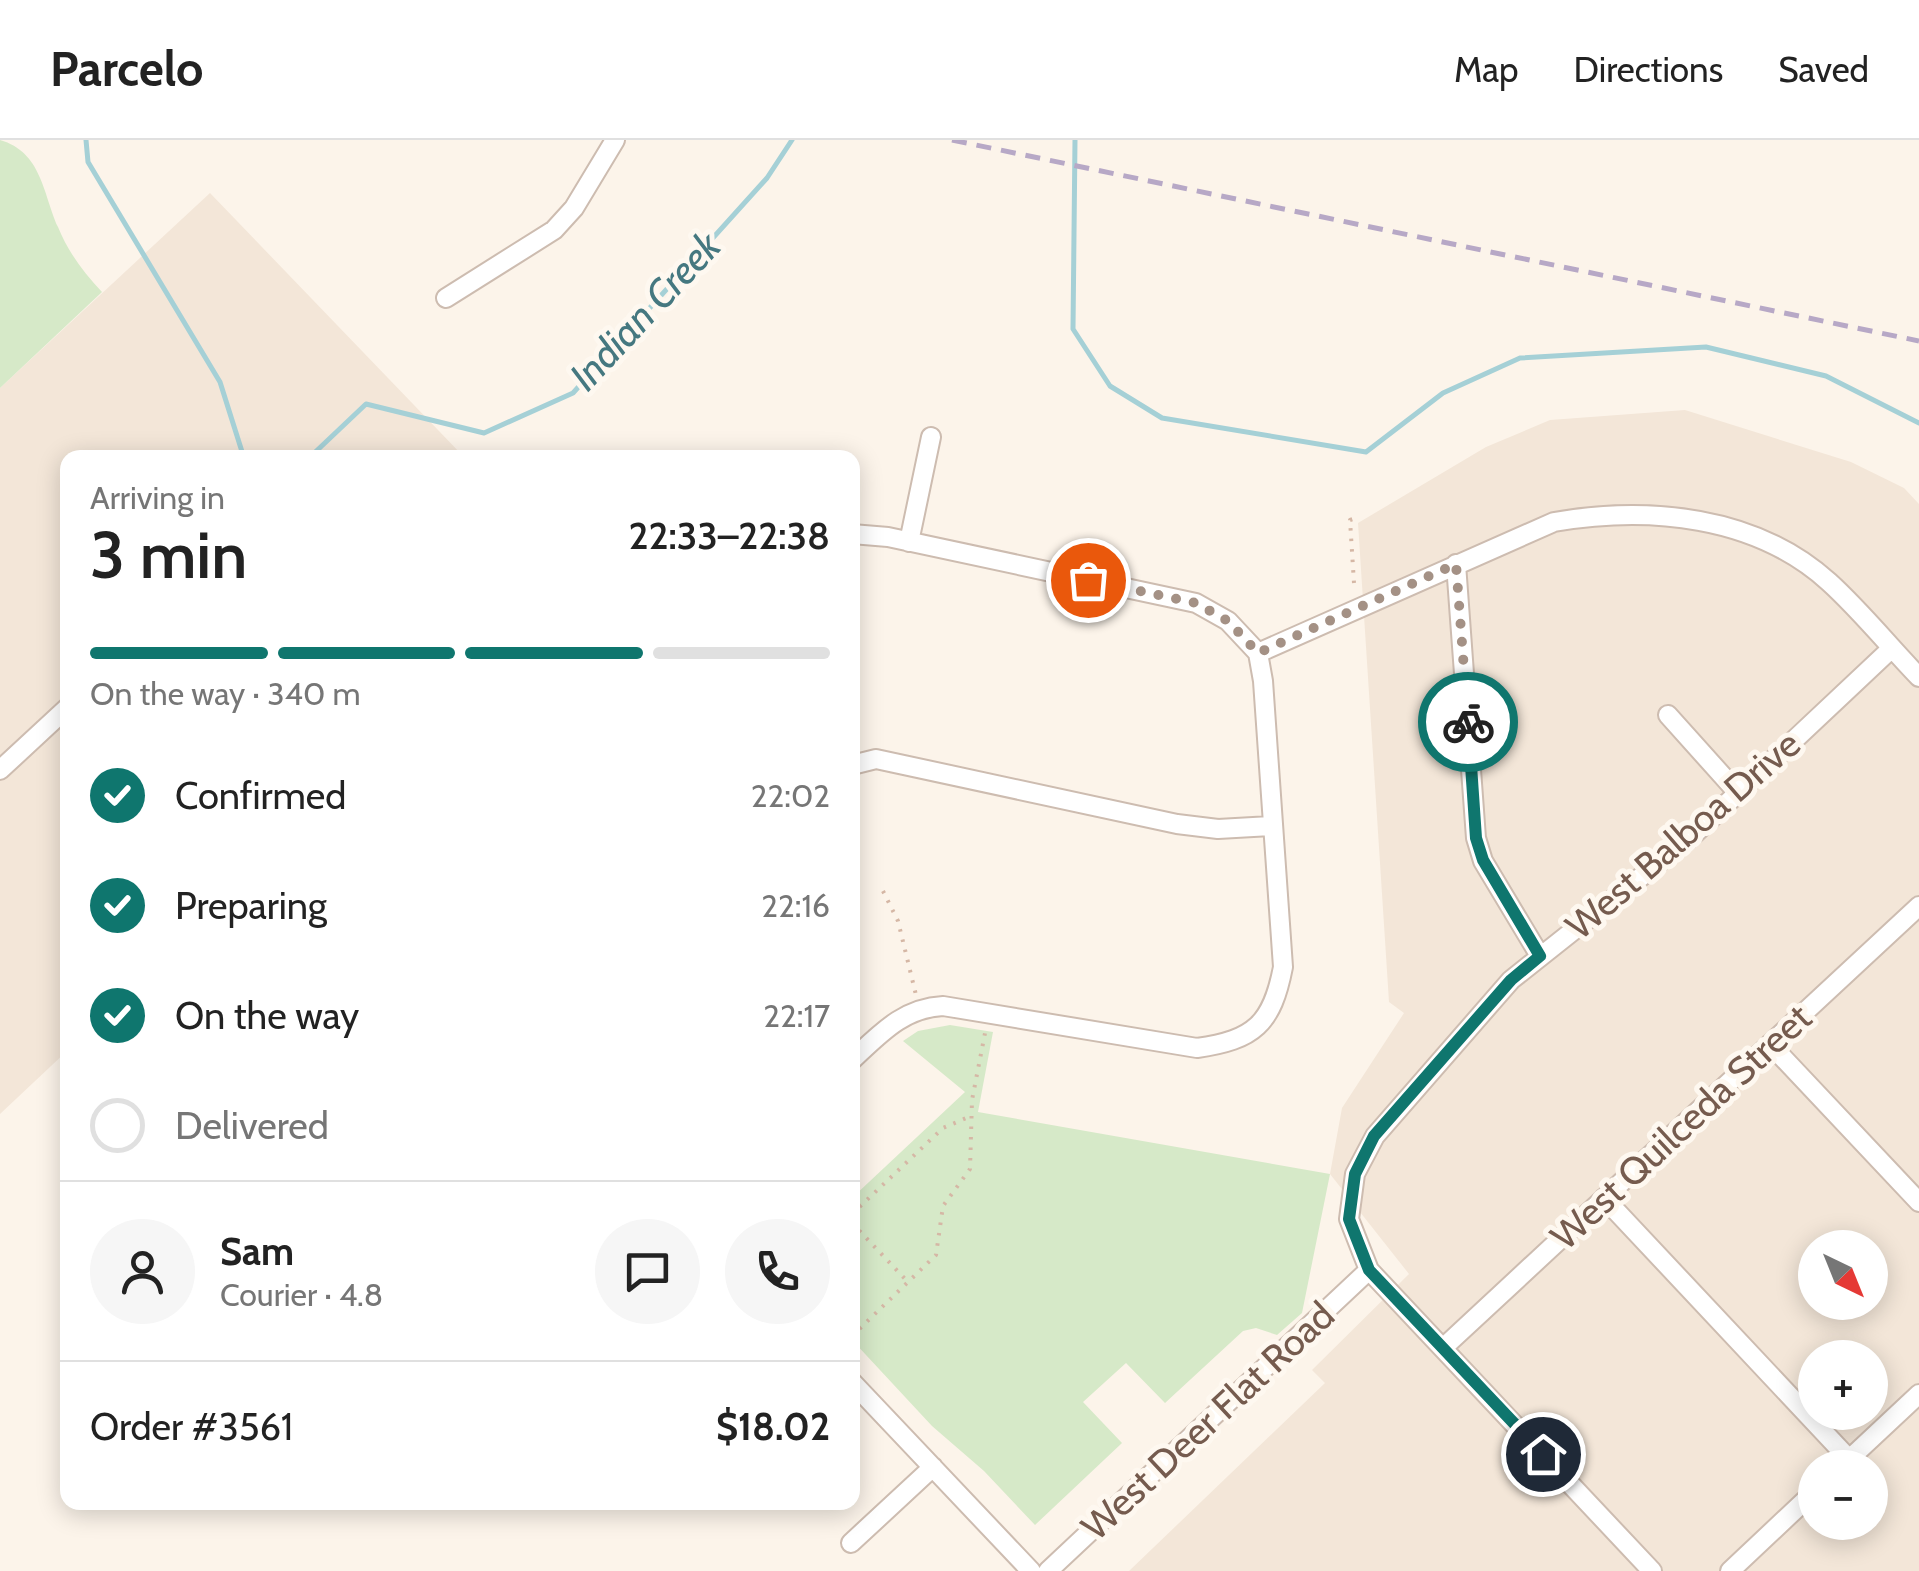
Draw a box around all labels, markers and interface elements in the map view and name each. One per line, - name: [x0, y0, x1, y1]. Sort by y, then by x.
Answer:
- text: Parcelo: [50, 40, 203, 98]
- text: Map: [1454, 48, 1519, 91]
- text: Directions: [1574, 48, 1723, 91]
- text: Saved: [1778, 48, 1869, 91]
- water label: Indian Creek: [559, 220, 731, 400]
- text: Arriving in: [90, 478, 225, 517]
- text: 22:33–22:38: [629, 512, 830, 559]
- text: 3 min: [90, 515, 247, 594]
- pin: [1046, 538, 1131, 623]
- icon: bag: [1061, 553, 1116, 608]
- courier: [1418, 672, 1518, 772]
- text: On the way · 340 m: [90, 674, 361, 713]
- icon: bike: [1441, 695, 1496, 750]
- street label: West Balboa Drive: [1556, 720, 1809, 949]
- icon: check: [90, 768, 145, 823]
- text: Confirmed: [175, 772, 346, 819]
- text: 22:02: [751, 776, 830, 815]
- icon: check: [90, 878, 145, 933]
- text: Preparing: [175, 882, 327, 929]
- text: 22:16: [761, 886, 830, 925]
- icon: check: [90, 988, 145, 1043]
- text: On the way: [175, 992, 359, 1039]
- street label: West Quilceda Street: [1541, 994, 1821, 1259]
- text: 22:17: [763, 996, 830, 1035]
- text: Delivered: [175, 1102, 329, 1149]
- button: person: [90, 1219, 195, 1324]
- button: chat: [595, 1219, 700, 1324]
- button: phone: [725, 1219, 830, 1324]
- text: Sam: [220, 1228, 294, 1275]
- north arrow: [1798, 1230, 1888, 1320]
- map controls: [1798, 1230, 1888, 1540]
- text: Courier · 4.8: [220, 1275, 383, 1314]
- street label: West Deer Flat Road: [1072, 1291, 1344, 1550]
- button: +: [1798, 1340, 1888, 1430]
- text: Order #3561: [90, 1403, 293, 1450]
- text: $18.02: [716, 1403, 830, 1450]
- pin: [1501, 1412, 1586, 1497]
- icon: home: [1516, 1427, 1571, 1482]
- button: −: [1798, 1450, 1888, 1540]

